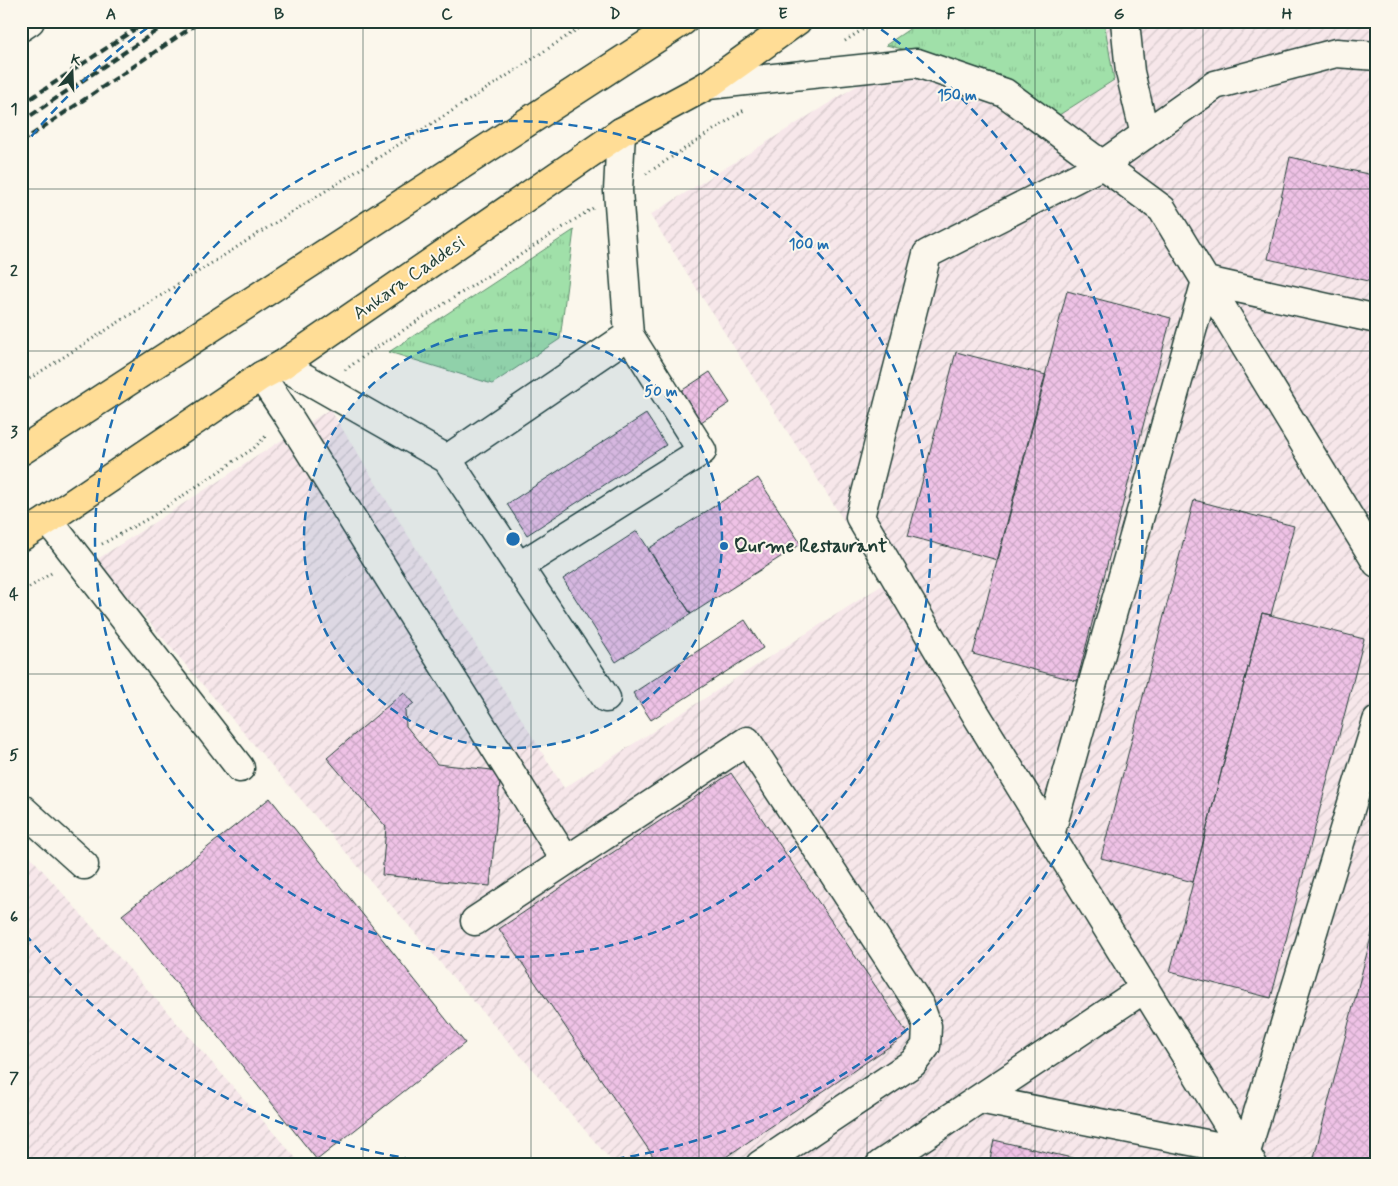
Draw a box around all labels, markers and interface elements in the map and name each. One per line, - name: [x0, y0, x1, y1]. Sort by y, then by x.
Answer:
- text: A: [106, 4, 116, 25]
- text: B: [274, 4, 284, 25]
- text: C: [441, 4, 453, 25]
- text: D: [609, 4, 621, 25]
- text: E: [778, 4, 788, 25]
- text: F: [947, 4, 956, 25]
- text: G: [1114, 4, 1125, 25]
- text: H: [1282, 4, 1293, 25]
- north arrow: [48, 48, 98, 98]
- text: K: [68, 51, 85, 71]
- text: 150 m: [937, 86, 977, 106]
- text: 1: [10, 99, 18, 120]
- street label: Ankara Caddesi: [348, 230, 470, 326]
- text: 100 m: [789, 235, 829, 255]
- text: 2: [10, 261, 18, 282]
- text: 50 m: [644, 382, 678, 402]
- text: 3: [10, 422, 18, 443]
- centre of rings: [504, 530, 522, 548]
- place label: Qurme Restaurant: [734, 534, 887, 559]
- marker: Qurme Restaurant: [718, 540, 730, 552]
- text: 4: [9, 584, 19, 605]
- text: 5: [9, 745, 19, 766]
- text: 6: [10, 907, 18, 928]
- text: 7: [9, 1068, 19, 1089]

